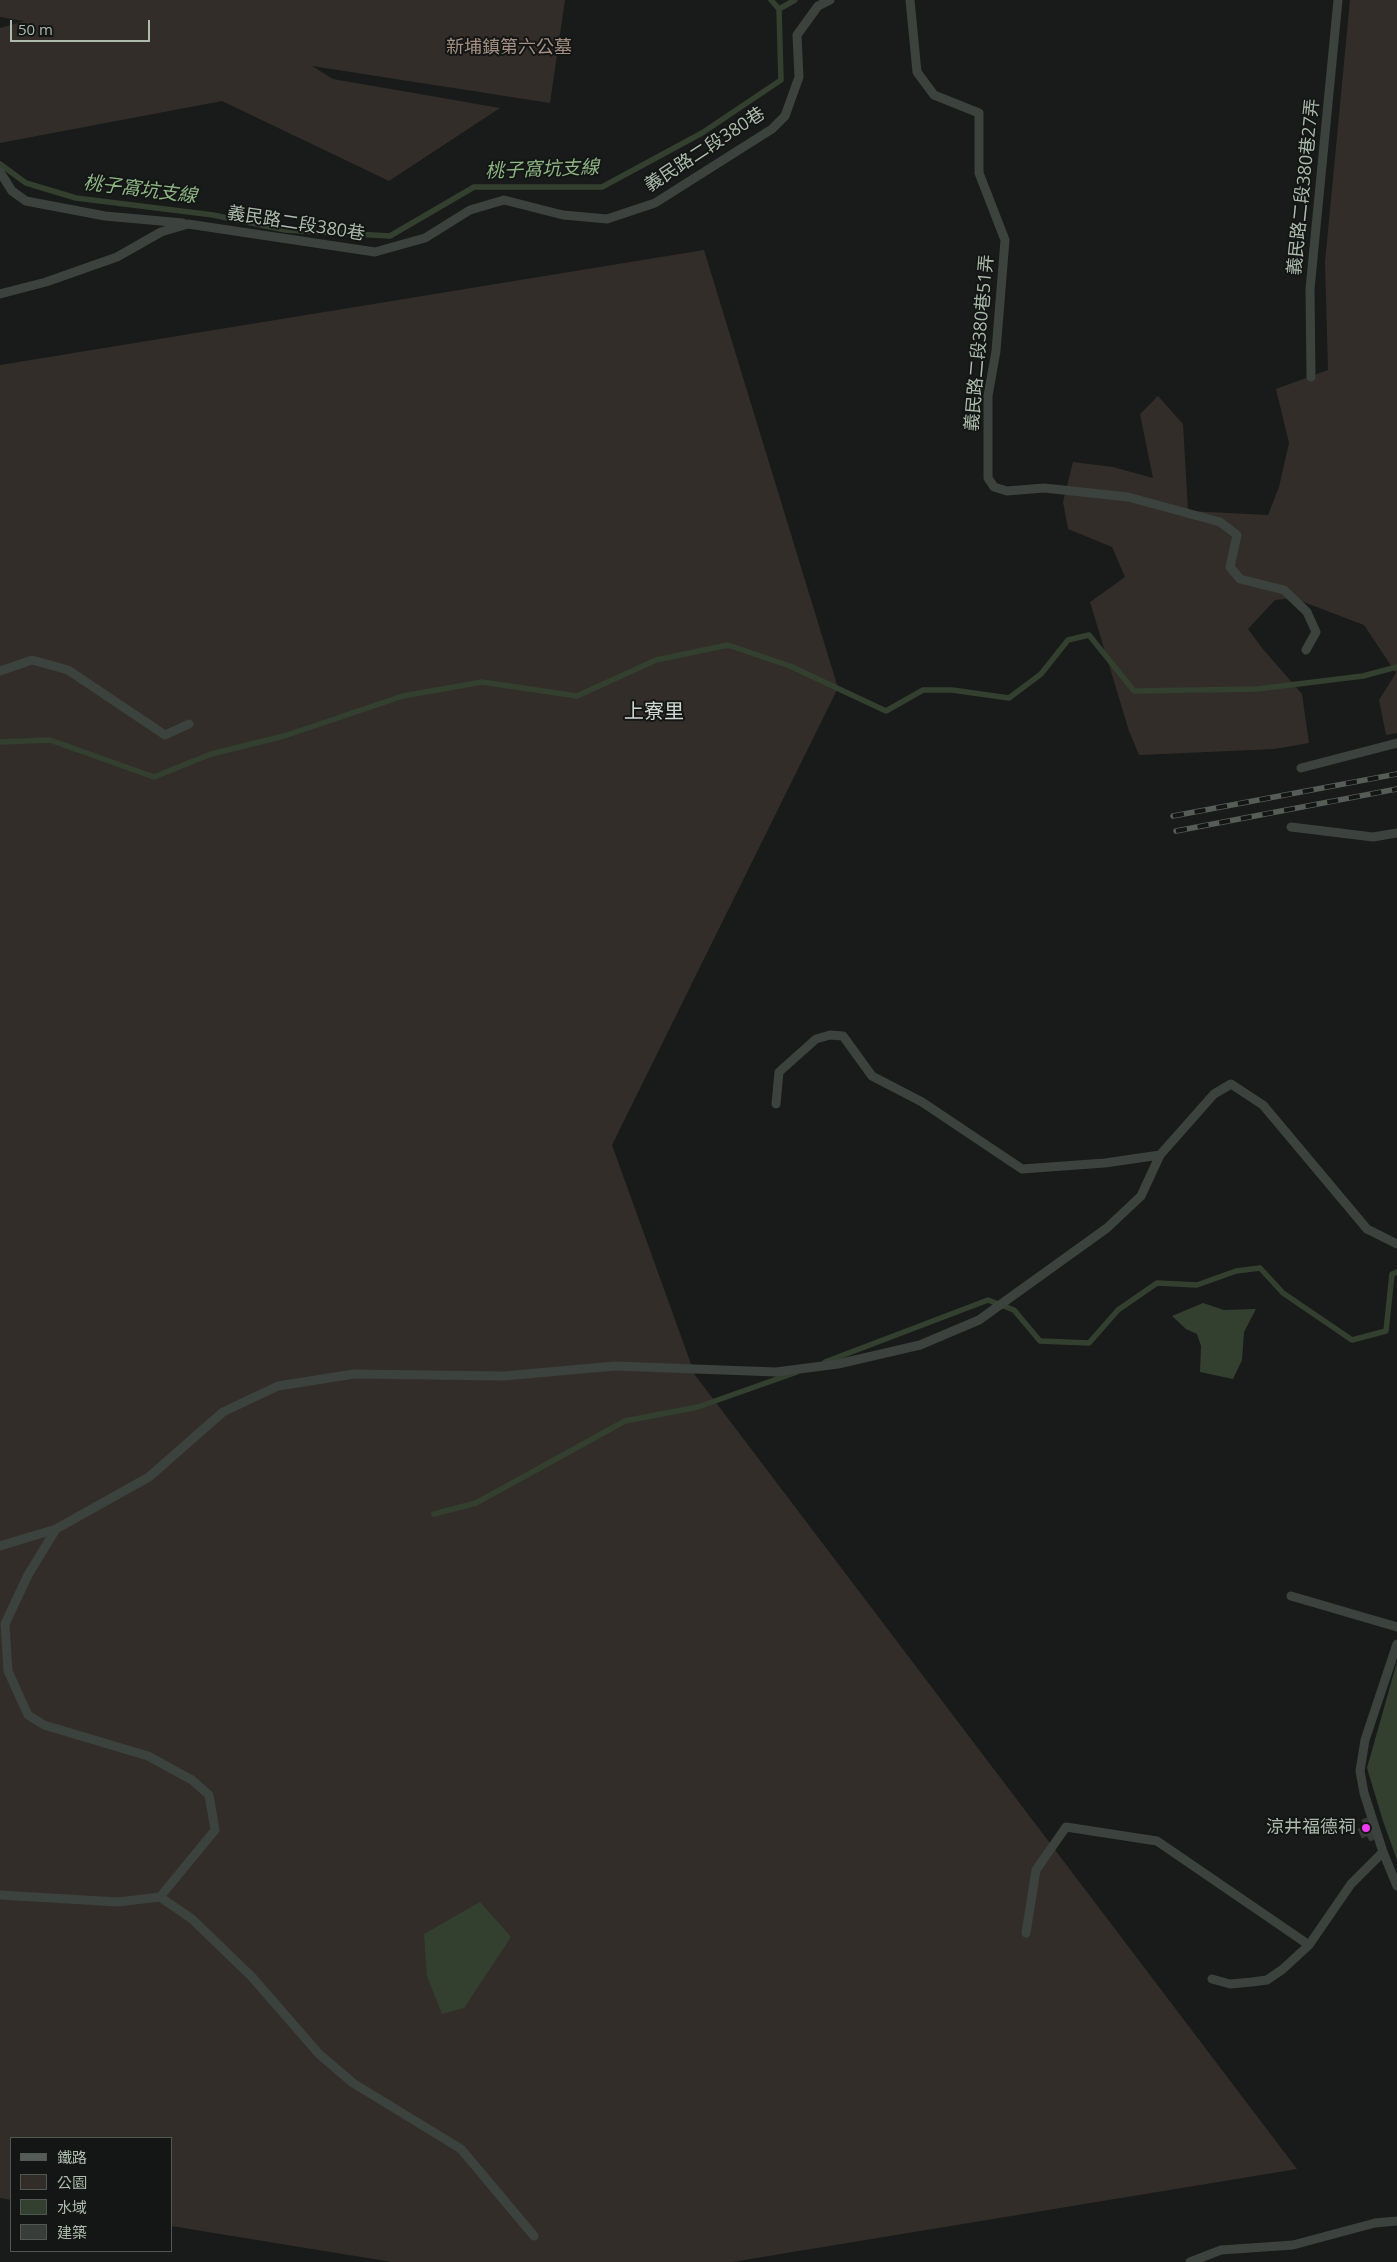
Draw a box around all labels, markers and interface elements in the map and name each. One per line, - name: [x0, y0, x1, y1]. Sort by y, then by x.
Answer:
- scale bar: [12, 10, 152, 42]
- text: 50 m: [18, 19, 53, 39]
- park label: 新埔鎮第六公墓: [446, 37, 572, 59]
- street label: 義民路二段380巷27弄: [1284, 98, 1324, 276]
- street label: 義民路二段380巷: [641, 103, 769, 197]
- water label: 桃子窩坑支線: [485, 157, 599, 183]
- water label: 桃子窩坑支線: [82, 172, 198, 208]
- street label: 義民路二段380巷: [226, 202, 366, 246]
- street label: 義民路二段380巷51弄: [962, 254, 998, 432]
- district label: 上寮里: [624, 700, 684, 724]
- place label: 涼井福德祠: [1266, 1817, 1356, 1839]
- marker: 涼井福德祠: [1360, 1822, 1372, 1834]
- legend: [10, 2137, 172, 2252]
- text: 鐵路: [57, 2147, 87, 2167]
- text: 公園: [57, 2172, 87, 2192]
- text: 水域: [57, 2197, 87, 2217]
- text: 建築: [57, 2222, 87, 2242]

